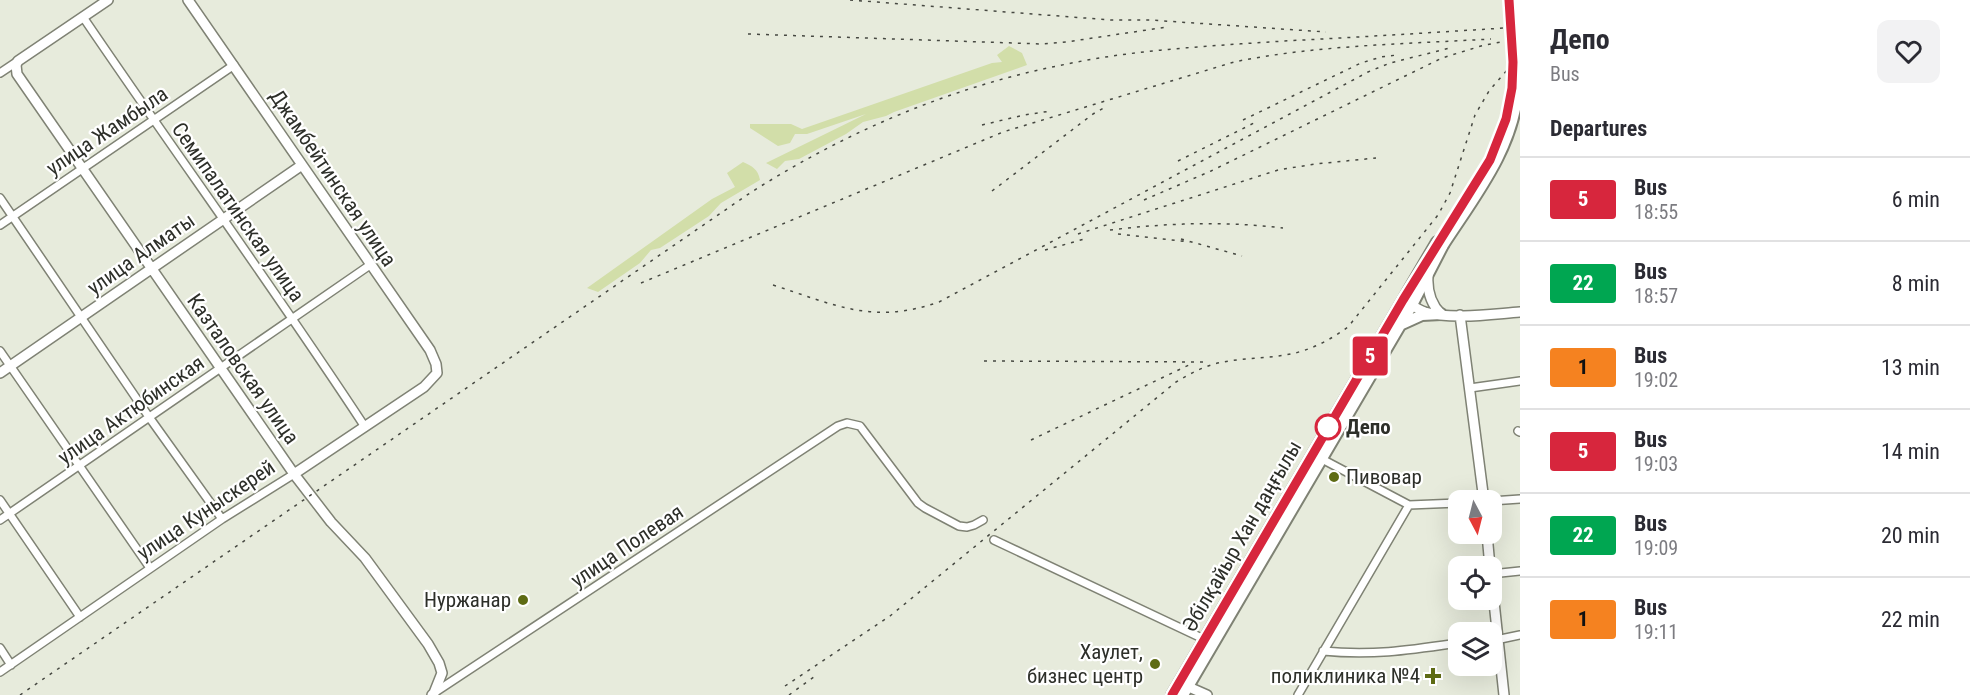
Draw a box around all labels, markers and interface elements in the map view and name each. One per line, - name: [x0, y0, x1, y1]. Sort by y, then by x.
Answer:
- button: heart: [1877, 20, 1940, 83]
- text: Депо: [1550, 23, 1610, 56]
- text: Bus: [1550, 62, 1580, 86]
- street label: улица Жамбыла: [42, 82, 172, 180]
- street label: Джамбейтинская улица: [265, 85, 401, 271]
- text: Departures: [1550, 116, 1647, 141]
- street label: Семипалатинская улица: [167, 118, 309, 306]
- text: Bus: [1634, 175, 1667, 200]
- text: 5: [1578, 187, 1588, 211]
- text: 6 min: [1892, 187, 1940, 212]
- text: 18:55: [1634, 200, 1678, 224]
- street label: улица Алматы: [83, 208, 199, 300]
- text: Bus: [1634, 259, 1667, 284]
- text: 22: [1572, 271, 1594, 295]
- text: 8 min: [1892, 271, 1940, 296]
- text: 18:57: [1634, 284, 1678, 308]
- street label: Казталовская улица: [182, 289, 304, 449]
- line badge: 5: [1350, 336, 1390, 376]
- text: Bus: [1634, 343, 1667, 368]
- text: 5: [1365, 344, 1375, 368]
- street label: улица Актюбинская: [53, 351, 209, 469]
- text: 1: [1578, 355, 1588, 379]
- text: 13 min: [1881, 355, 1940, 380]
- text: 19:02: [1634, 368, 1678, 392]
- marker: Депо: [1315, 414, 1341, 440]
- place label: Депо: [1346, 415, 1391, 439]
- text: Bus: [1634, 427, 1667, 452]
- street label: Әбілқайыр Хан даңғылы: [1178, 436, 1306, 636]
- text: 5: [1578, 439, 1588, 463]
- text: 14 min: [1881, 439, 1940, 464]
- text: 19:03: [1634, 452, 1678, 476]
- street label: улица Куныскерей: [133, 455, 279, 565]
- place label: Пивовар: [1346, 465, 1422, 489]
- marker: Пивовар: [1327, 470, 1341, 484]
- north arrow: [1448, 490, 1502, 544]
- map controls: [1448, 490, 1502, 676]
- street label: улица Полевая: [566, 500, 688, 592]
- text: Bus: [1634, 511, 1667, 536]
- text: 22: [1572, 523, 1594, 547]
- text: 20 min: [1881, 523, 1940, 548]
- text: 19:09: [1634, 536, 1678, 560]
- button: locate: [1448, 556, 1502, 610]
- place label: Нуржанар: [424, 588, 511, 612]
- marker: Нуржанар: [516, 593, 530, 607]
- text: Bus: [1634, 595, 1667, 620]
- text: 1: [1578, 607, 1588, 631]
- text: 22 min: [1881, 607, 1940, 632]
- text: 19:11: [1634, 620, 1678, 644]
- button: layers: [1448, 622, 1502, 676]
- place label: Хаулет, бизнес центр: [1027, 640, 1143, 688]
- marker: Хаулет, бизнес центр: [1148, 657, 1162, 671]
- place label: поликлиника №4: [1271, 664, 1420, 688]
- marker: поликлиника №4: [1424, 667, 1442, 685]

